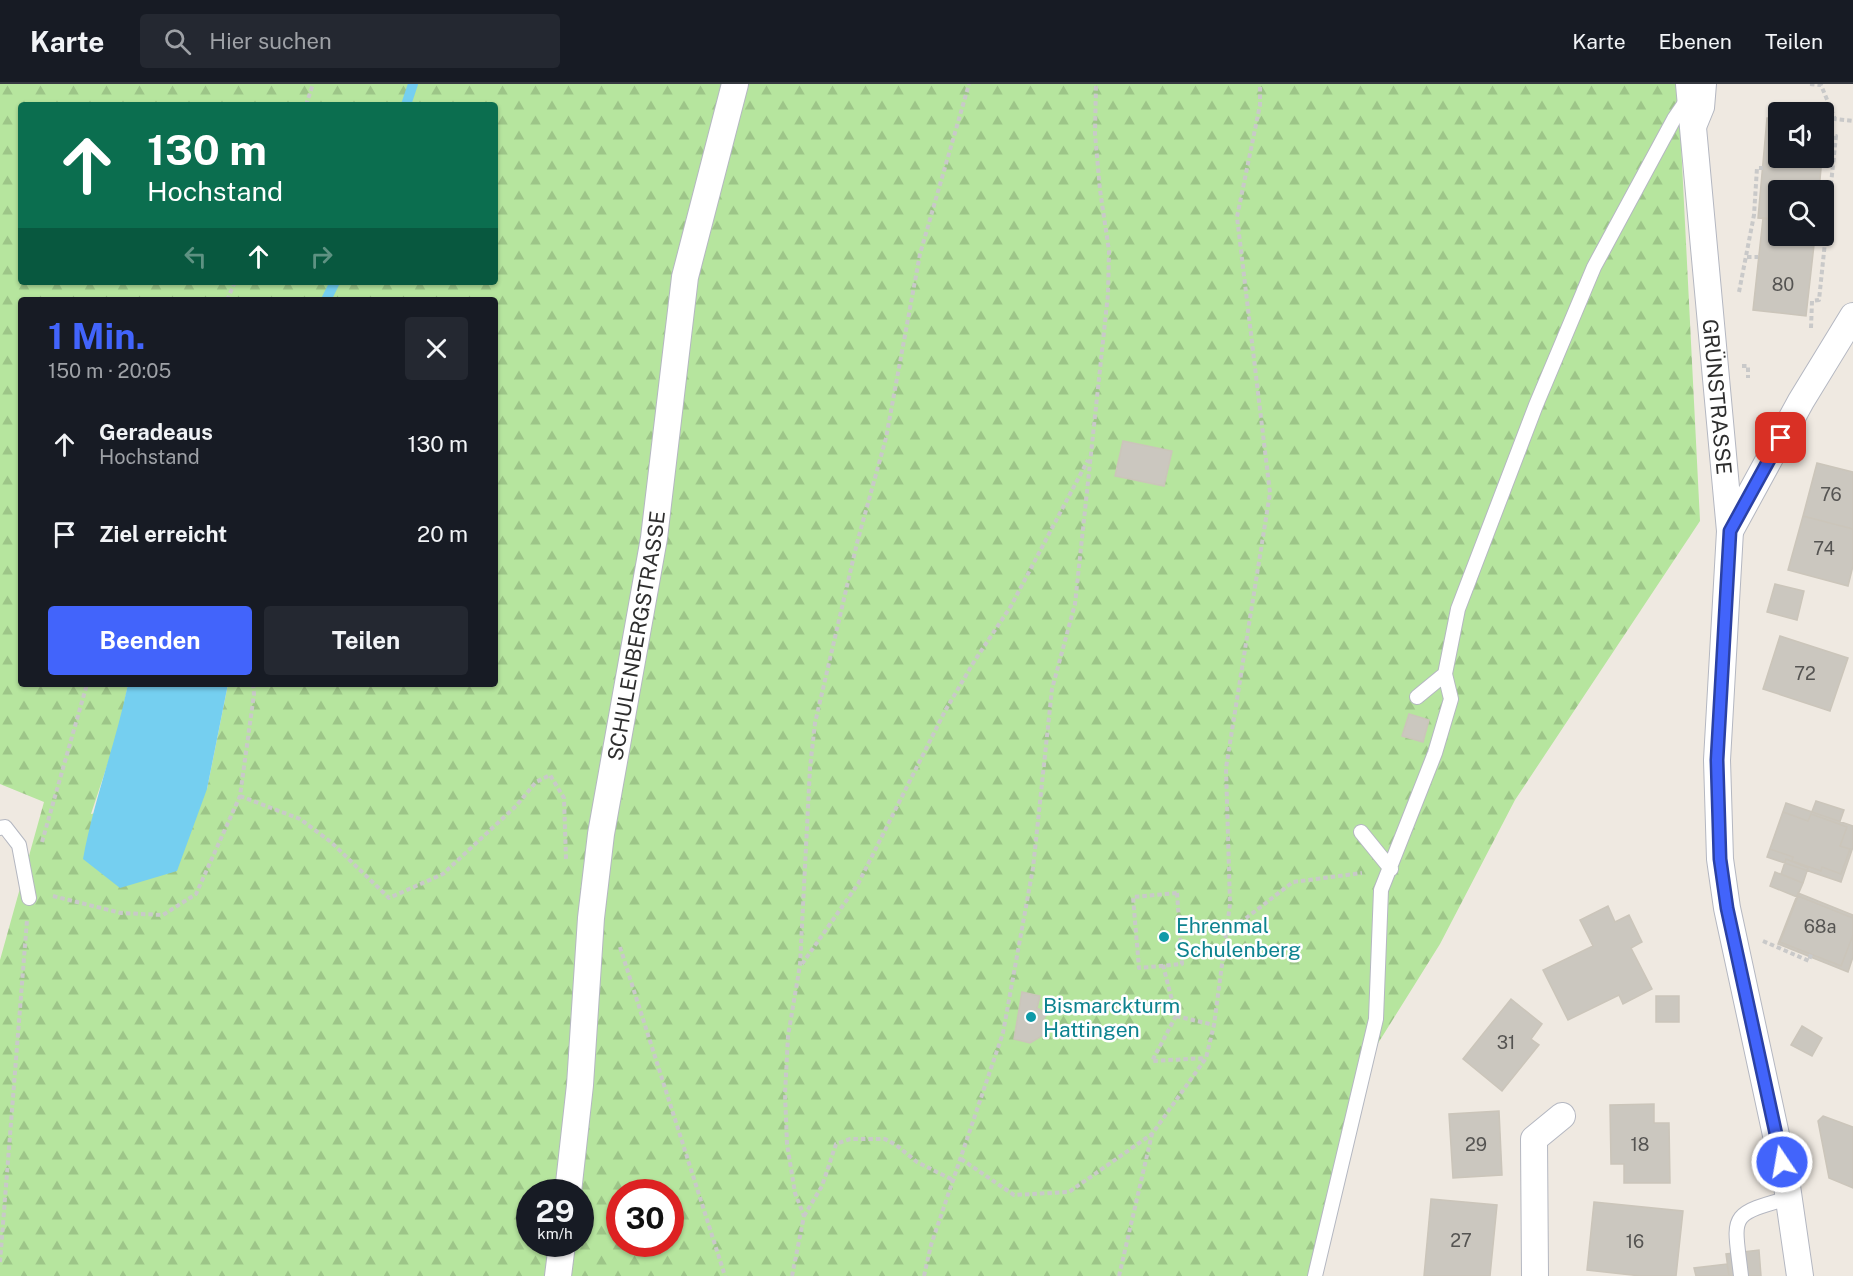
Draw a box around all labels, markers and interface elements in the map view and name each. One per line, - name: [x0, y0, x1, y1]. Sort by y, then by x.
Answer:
- search box: [140, 14, 560, 68]
- text: Karte: [30, 25, 104, 58]
- icon: search: [161, 25, 194, 58]
- text: Hier suchen: [209, 28, 332, 54]
- text: Karte: [1572, 29, 1626, 54]
- text: Ebenen: [1659, 29, 1732, 54]
- text: Teilen: [1765, 29, 1823, 54]
- map controls: [1768, 102, 1834, 246]
- button: sound: [1768, 102, 1834, 168]
- text: 130 m: [147, 125, 267, 174]
- icon: ahead: [48, 126, 126, 204]
- text: Hochstand: [147, 175, 283, 207]
- button: search: [1768, 180, 1834, 246]
- icon: left: [179, 240, 212, 273]
- icon: ahead: [242, 240, 275, 273]
- icon: right: [305, 240, 338, 273]
- house number: 80: [1772, 274, 1794, 295]
- text: 1 Min.: [48, 315, 145, 357]
- button: close: [405, 317, 468, 380]
- street label: GRÜNSTRASSE: [1698, 318, 1737, 476]
- text: 150 m · 20:05: [48, 359, 171, 383]
- pin: [1755, 412, 1806, 463]
- text: Geradeaus: [99, 419, 213, 445]
- icon: arrive: [1764, 421, 1797, 454]
- icon: ahead: [48, 428, 81, 461]
- text: 130 m: [407, 431, 468, 457]
- text: Hochstand: [99, 445, 200, 469]
- house number: 76: [1820, 484, 1842, 505]
- street label: SCHULENBERGSTRASSE: [602, 509, 670, 763]
- icon: arrive: [48, 518, 81, 551]
- text: Ziel erreicht: [99, 521, 227, 547]
- text: 20 m: [417, 521, 468, 547]
- house number: 74: [1813, 538, 1835, 559]
- button: Beenden: [48, 606, 252, 675]
- button: Teilen: [264, 606, 468, 675]
- house number: 72: [1794, 663, 1816, 684]
- place label: Ehrenmal Schulenberg: [1176, 913, 1301, 962]
- house number: 68a: [1804, 916, 1836, 937]
- marker: Ehrenmal Schulenberg: [1157, 930, 1171, 944]
- place label: Bismarckturm Hattingen: [1043, 993, 1180, 1042]
- marker: Bismarckturm Hattingen: [1024, 1010, 1038, 1024]
- house number: 31: [1497, 1032, 1515, 1053]
- position arrow: [1750, 1130, 1814, 1194]
- house number: 29: [1465, 1134, 1487, 1155]
- house number: 18: [1631, 1134, 1649, 1155]
- speed limit sign: 30: [606, 1179, 684, 1257]
- text: 29: [536, 1193, 574, 1229]
- text: km/h: [537, 1225, 573, 1242]
- house number: 27: [1450, 1230, 1472, 1251]
- house number: 16: [1626, 1231, 1644, 1252]

